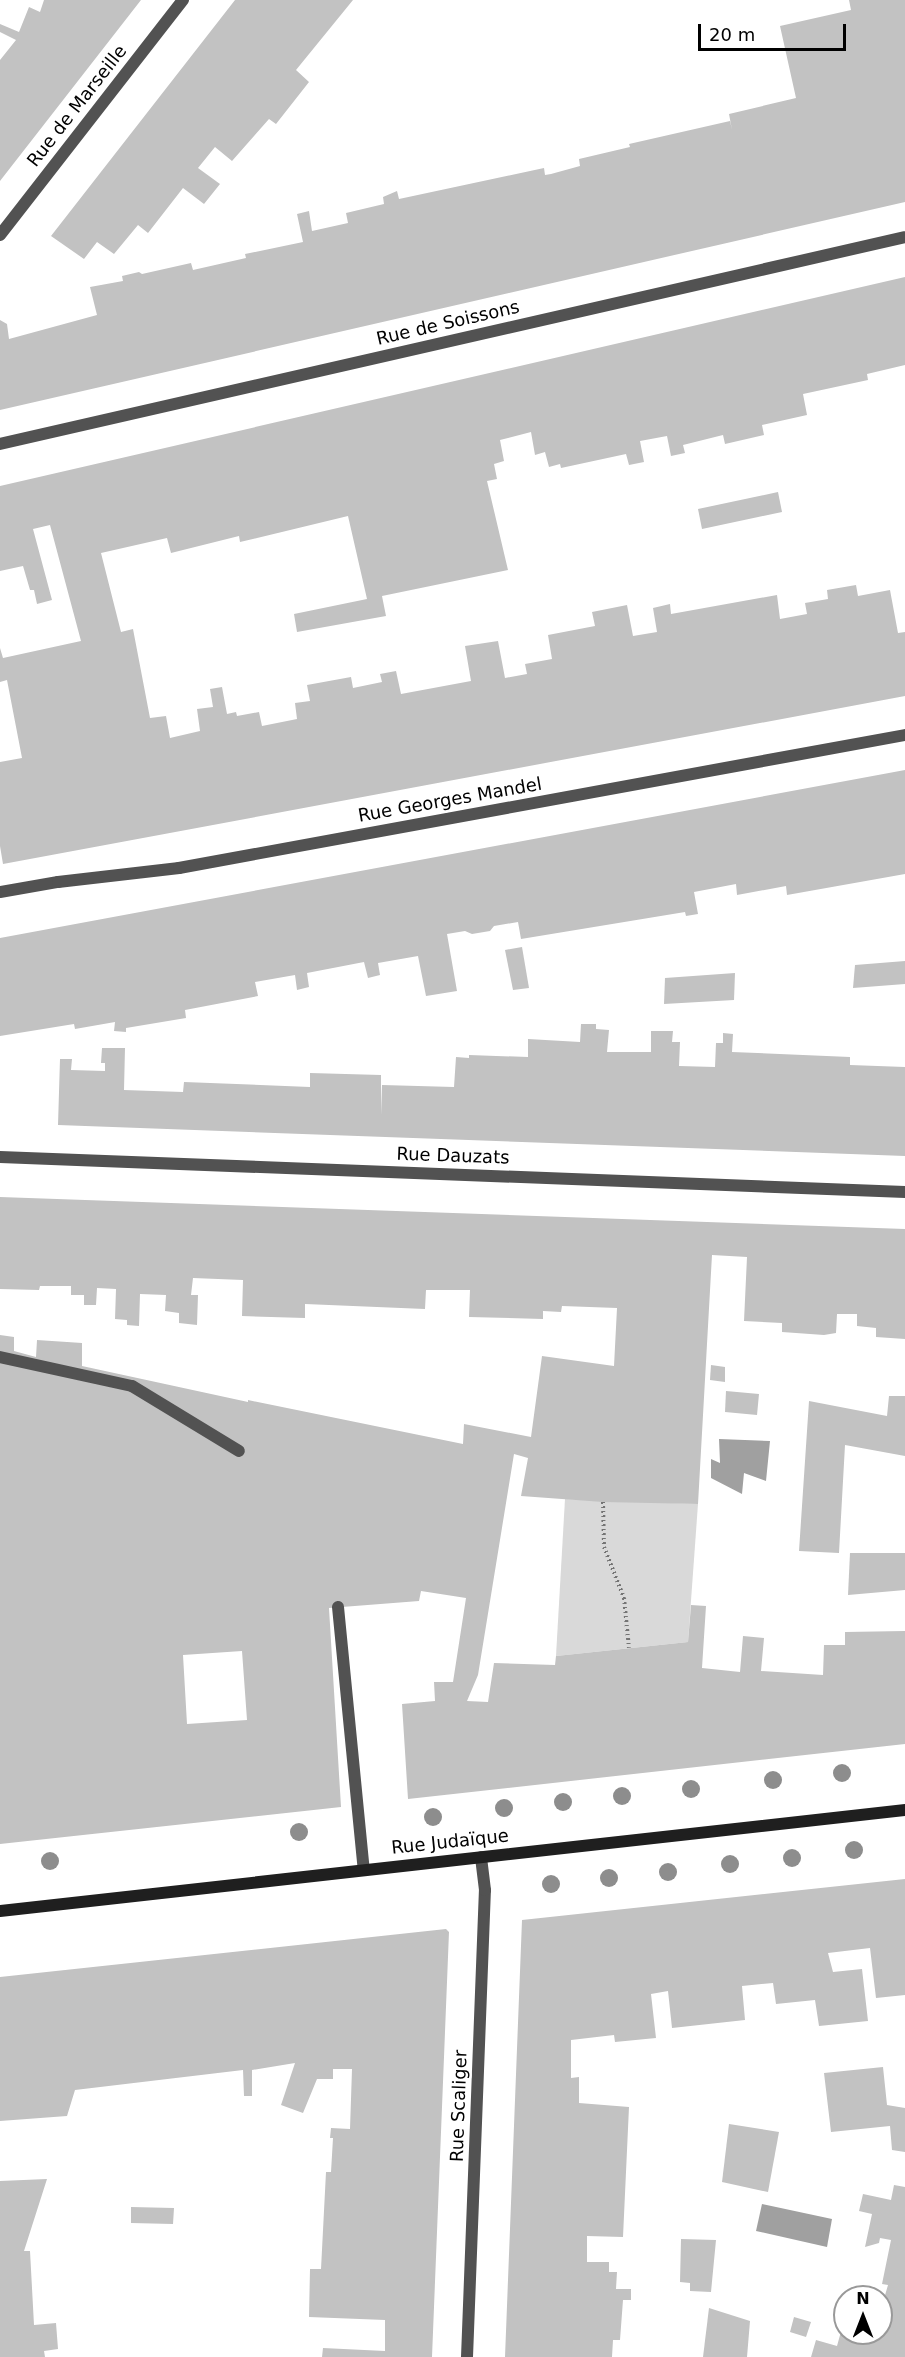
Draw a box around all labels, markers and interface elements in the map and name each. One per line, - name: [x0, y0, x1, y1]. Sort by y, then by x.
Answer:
- scale bar: [701, 12, 850, 50]
- text: 20 m: [709, 24, 755, 45]
- street label: Rue de Marseille: [23, 41, 131, 171]
- street label: Rue de Soissons: [374, 296, 522, 350]
- street label: Rue Georges Mandel: [356, 773, 544, 827]
- street label: Rue Dauzats: [396, 1143, 510, 1169]
- street label: Rue Judaïque: [390, 1825, 510, 1859]
- street label: Rue Scaliger: [446, 2050, 472, 2162]
- north arrow: [833, 2285, 893, 2345]
- text: N: [856, 2289, 870, 2308]

